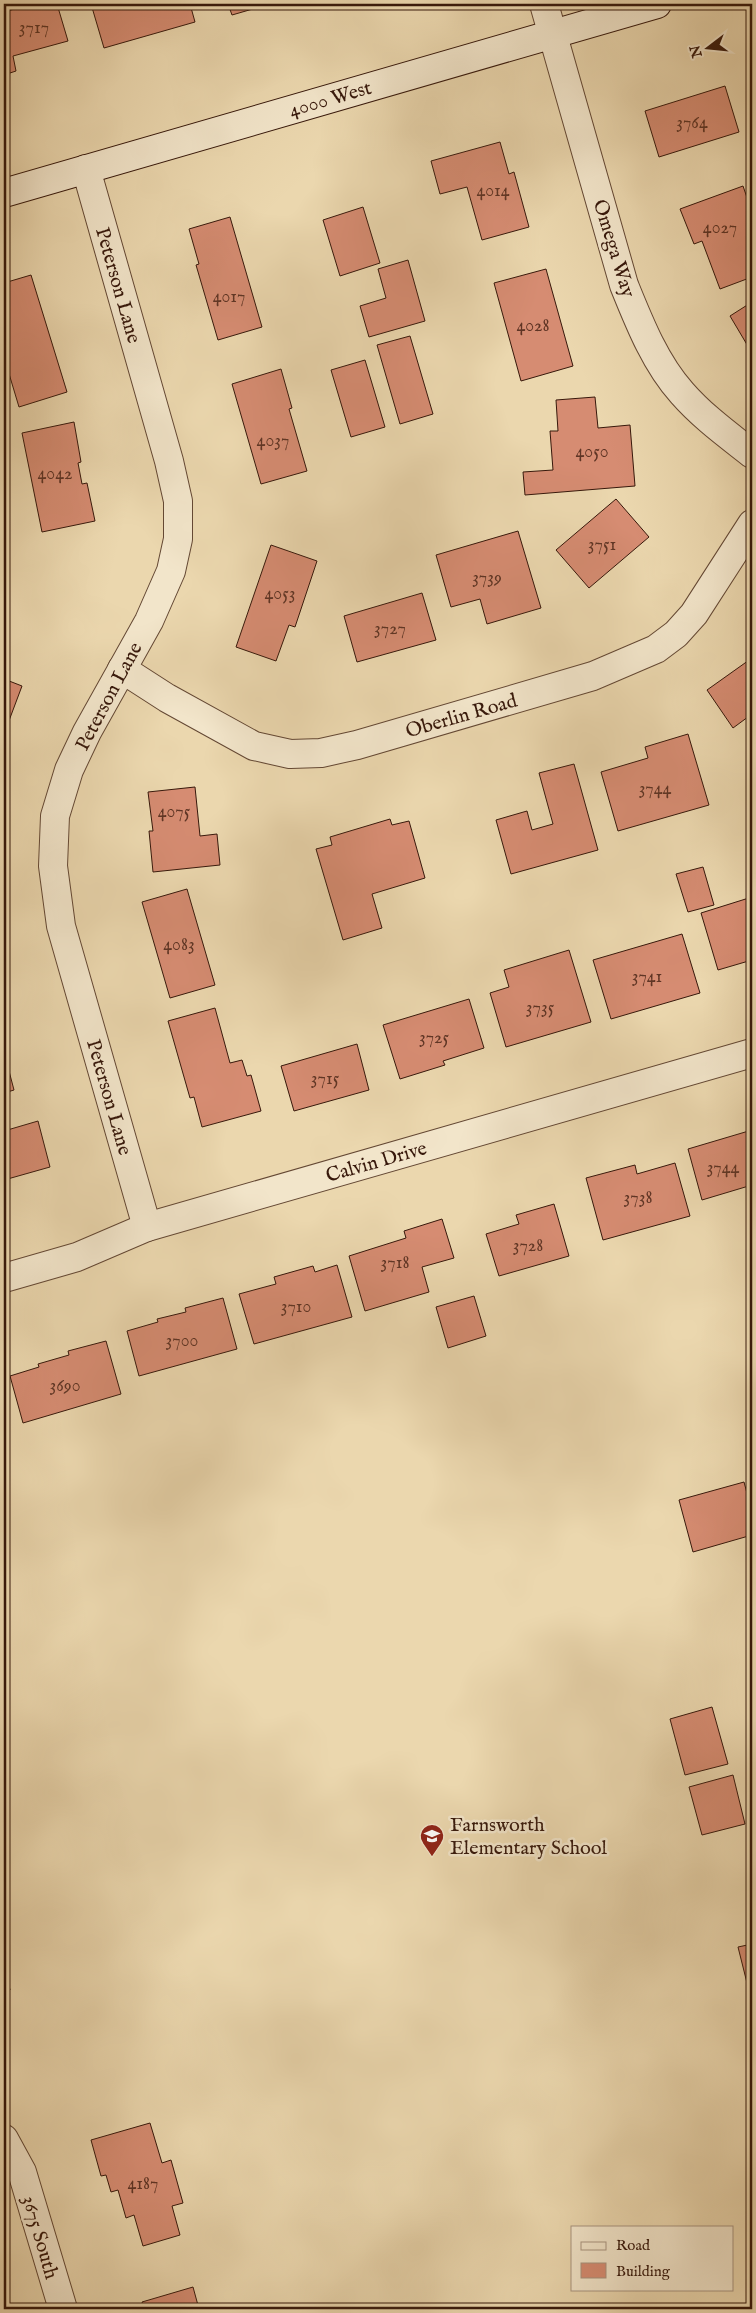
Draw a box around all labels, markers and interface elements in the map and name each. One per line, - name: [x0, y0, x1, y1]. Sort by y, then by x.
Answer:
- house number: 3717: [19, 17, 49, 40]
- north arrow: [684, 22, 734, 72]
- text: N: [686, 43, 707, 61]
- street label: 4000 West: [286, 76, 375, 123]
- house number: 3764: [676, 112, 708, 135]
- house number: 4014: [476, 180, 510, 203]
- street label: Omega Way: [587, 196, 640, 301]
- house number: 4027: [703, 217, 737, 240]
- street label: Peterson Lane: [89, 225, 146, 346]
- house number: 4017: [213, 286, 245, 309]
- house number: 4028: [516, 315, 550, 338]
- house number: 4037: [257, 430, 289, 453]
- house number: 4050: [576, 441, 608, 464]
- house number: 4042: [38, 463, 72, 486]
- house number: 3751: [588, 534, 616, 557]
- house number: 3739: [472, 567, 502, 590]
- house number: 4053: [265, 583, 295, 606]
- house number: 3727: [374, 618, 406, 641]
- street label: Peterson Lane: [70, 638, 148, 755]
- street label: Oberlin Road: [403, 689, 520, 744]
- house number: 3744: [639, 778, 672, 801]
- house number: 4075: [158, 801, 191, 824]
- house number: 4083: [163, 934, 195, 957]
- house number: 3741: [632, 966, 662, 989]
- house number: 3735: [526, 997, 555, 1020]
- house number: 3725: [419, 1027, 450, 1050]
- street label: Peterson Lane: [80, 1037, 137, 1158]
- house number: 3715: [311, 1068, 340, 1091]
- street label: Calvin Drive: [323, 1136, 430, 1189]
- house number: 3744: [707, 1157, 740, 1180]
- house number: 3738: [624, 1187, 652, 1210]
- house number: 3728: [513, 1235, 543, 1258]
- house number: 3718: [381, 1252, 409, 1275]
- house number: 3710: [281, 1296, 311, 1319]
- house number: 3700: [166, 1330, 198, 1353]
- house number: 3690: [49, 1375, 81, 1398]
- place label: Farnsworth Elementary School: [450, 1813, 608, 1861]
- school or university icon: Farnsworth Elementary School: [419, 1823, 445, 1857]
- house number: 4187: [127, 2173, 159, 2196]
- street label: 3675 South: [16, 2193, 63, 2282]
- legend: [571, 2226, 734, 2290]
- text: Road: [616, 2236, 651, 2255]
- text: Building: [616, 2262, 671, 2281]

